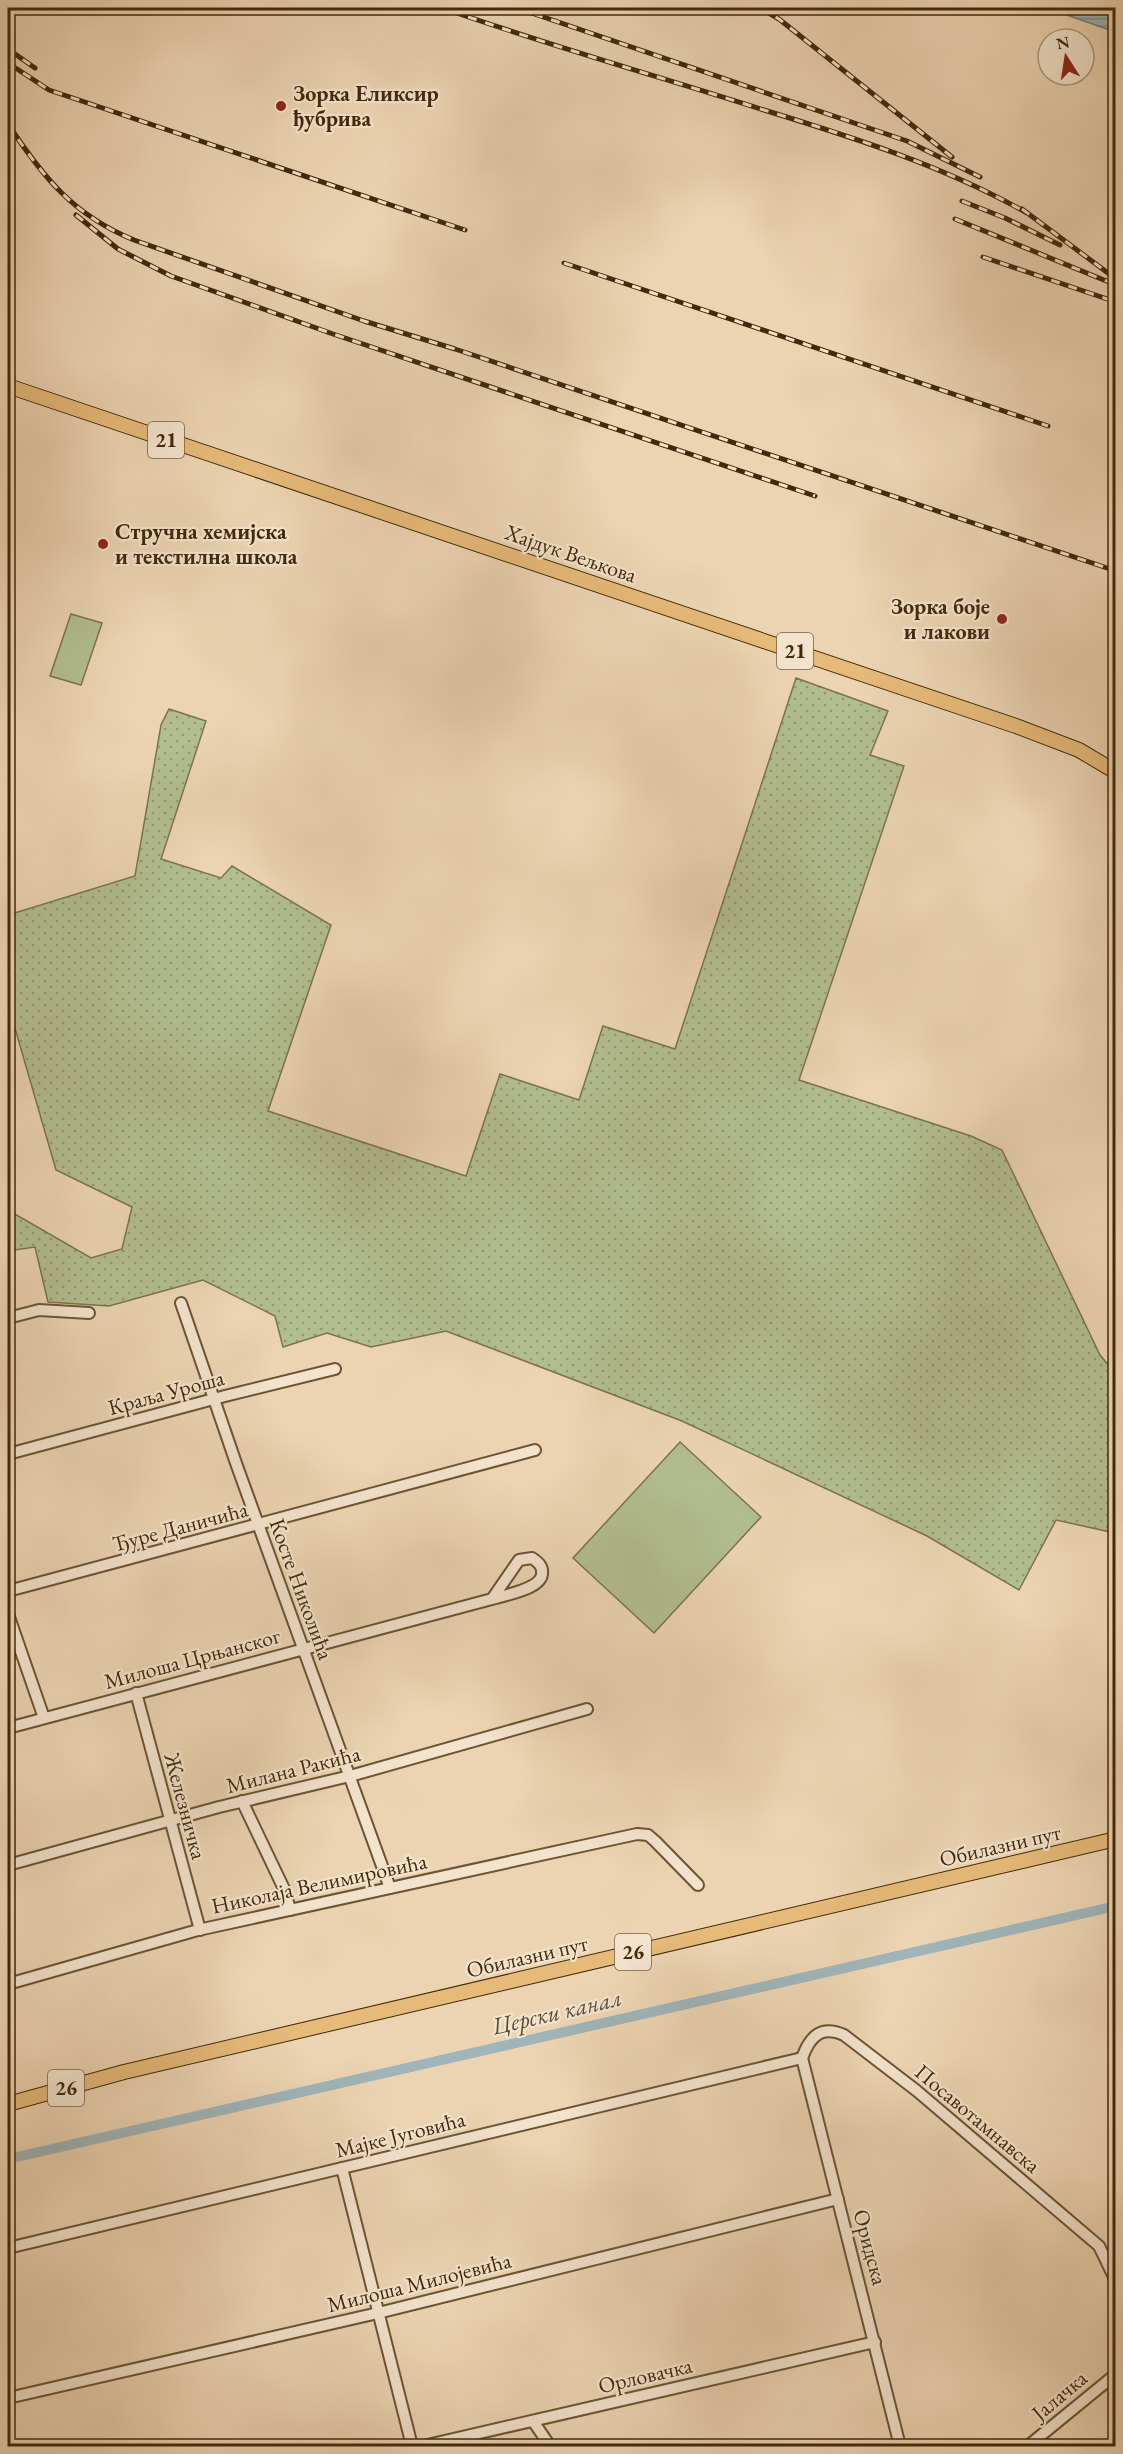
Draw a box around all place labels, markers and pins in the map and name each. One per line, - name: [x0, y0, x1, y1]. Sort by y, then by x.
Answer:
- place label: Зорка Еликсир ђубрива: [293, 79, 439, 133]
- marker: Зорка Еликсир ђубрива: [274, 99, 288, 113]
- place label: Стручна хемијска и текстилна школа: [115, 517, 298, 571]
- marker: Стручна хемијска и текстилна школа: [96, 537, 110, 551]
- place label: Зорка боје и лакови: [891, 592, 990, 646]
- marker: Зорка боје и лакови: [995, 612, 1009, 626]

